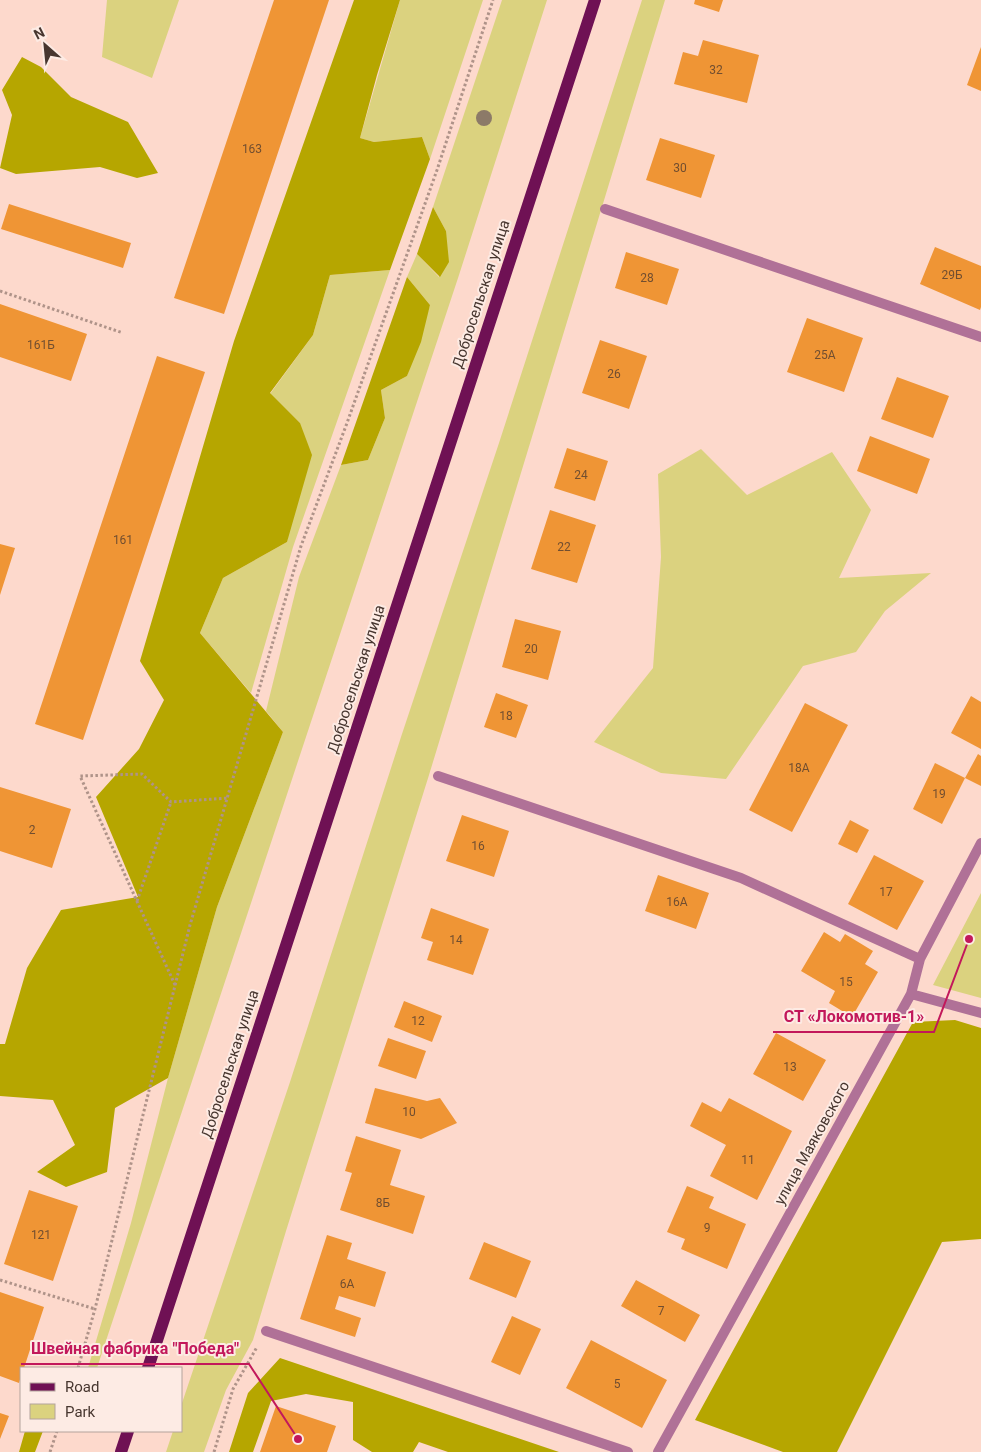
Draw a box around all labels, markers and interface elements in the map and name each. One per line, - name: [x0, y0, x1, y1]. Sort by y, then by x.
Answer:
- north arrow: [20, 20, 70, 70]
- text: N: [31, 24, 47, 43]
- house number: 32: [709, 63, 723, 77]
- house number: 163: [242, 142, 262, 156]
- house number: 30: [673, 161, 687, 175]
- street label: Добросельская улица: [449, 218, 513, 370]
- house number: 29Б: [941, 268, 963, 282]
- house number: 28: [640, 271, 654, 285]
- house number: 161Б: [27, 338, 55, 352]
- house number: 25А: [814, 348, 836, 362]
- house number: 26: [607, 367, 621, 381]
- house number: 24: [574, 468, 588, 482]
- house number: 161: [113, 533, 133, 547]
- house number: 22: [557, 540, 571, 554]
- street label: Добросельская улица: [324, 603, 388, 755]
- house number: 20: [524, 642, 538, 656]
- house number: 18: [499, 709, 513, 723]
- house number: 18А: [788, 761, 810, 775]
- house number: 19: [932, 787, 946, 801]
- house number: 2: [29, 823, 36, 837]
- house number: 16: [471, 839, 485, 853]
- house number: 17: [879, 885, 893, 899]
- house number: 16А: [666, 895, 688, 909]
- house number: 14: [449, 933, 463, 947]
- house number: 15: [839, 975, 853, 989]
- street label: Добросельская улица: [198, 988, 262, 1140]
- callout: СТ «Локомотив-1»: [773, 1001, 934, 1032]
- text: СТ «Локомотив-1»: [784, 1007, 924, 1026]
- house number: 12: [411, 1014, 425, 1028]
- house number: 13: [783, 1060, 797, 1074]
- street label: улица Маяковского: [771, 1078, 853, 1208]
- house number: 10: [402, 1105, 416, 1119]
- house number: 11: [741, 1153, 755, 1167]
- house number: 8Б: [376, 1196, 391, 1210]
- house number: 9: [704, 1221, 710, 1235]
- house number: 121: [31, 1228, 51, 1242]
- house number: 6А: [340, 1277, 354, 1291]
- house number: 7: [658, 1304, 665, 1318]
- callout: Швейная фабрика "Победа": [21, 1333, 249, 1364]
- text: Швейная фабрика "Победа": [31, 1339, 239, 1358]
- legend: [20, 1367, 182, 1432]
- house number: 5: [614, 1377, 621, 1391]
- text: Road: [65, 1378, 99, 1396]
- text: Park: [65, 1403, 96, 1421]

